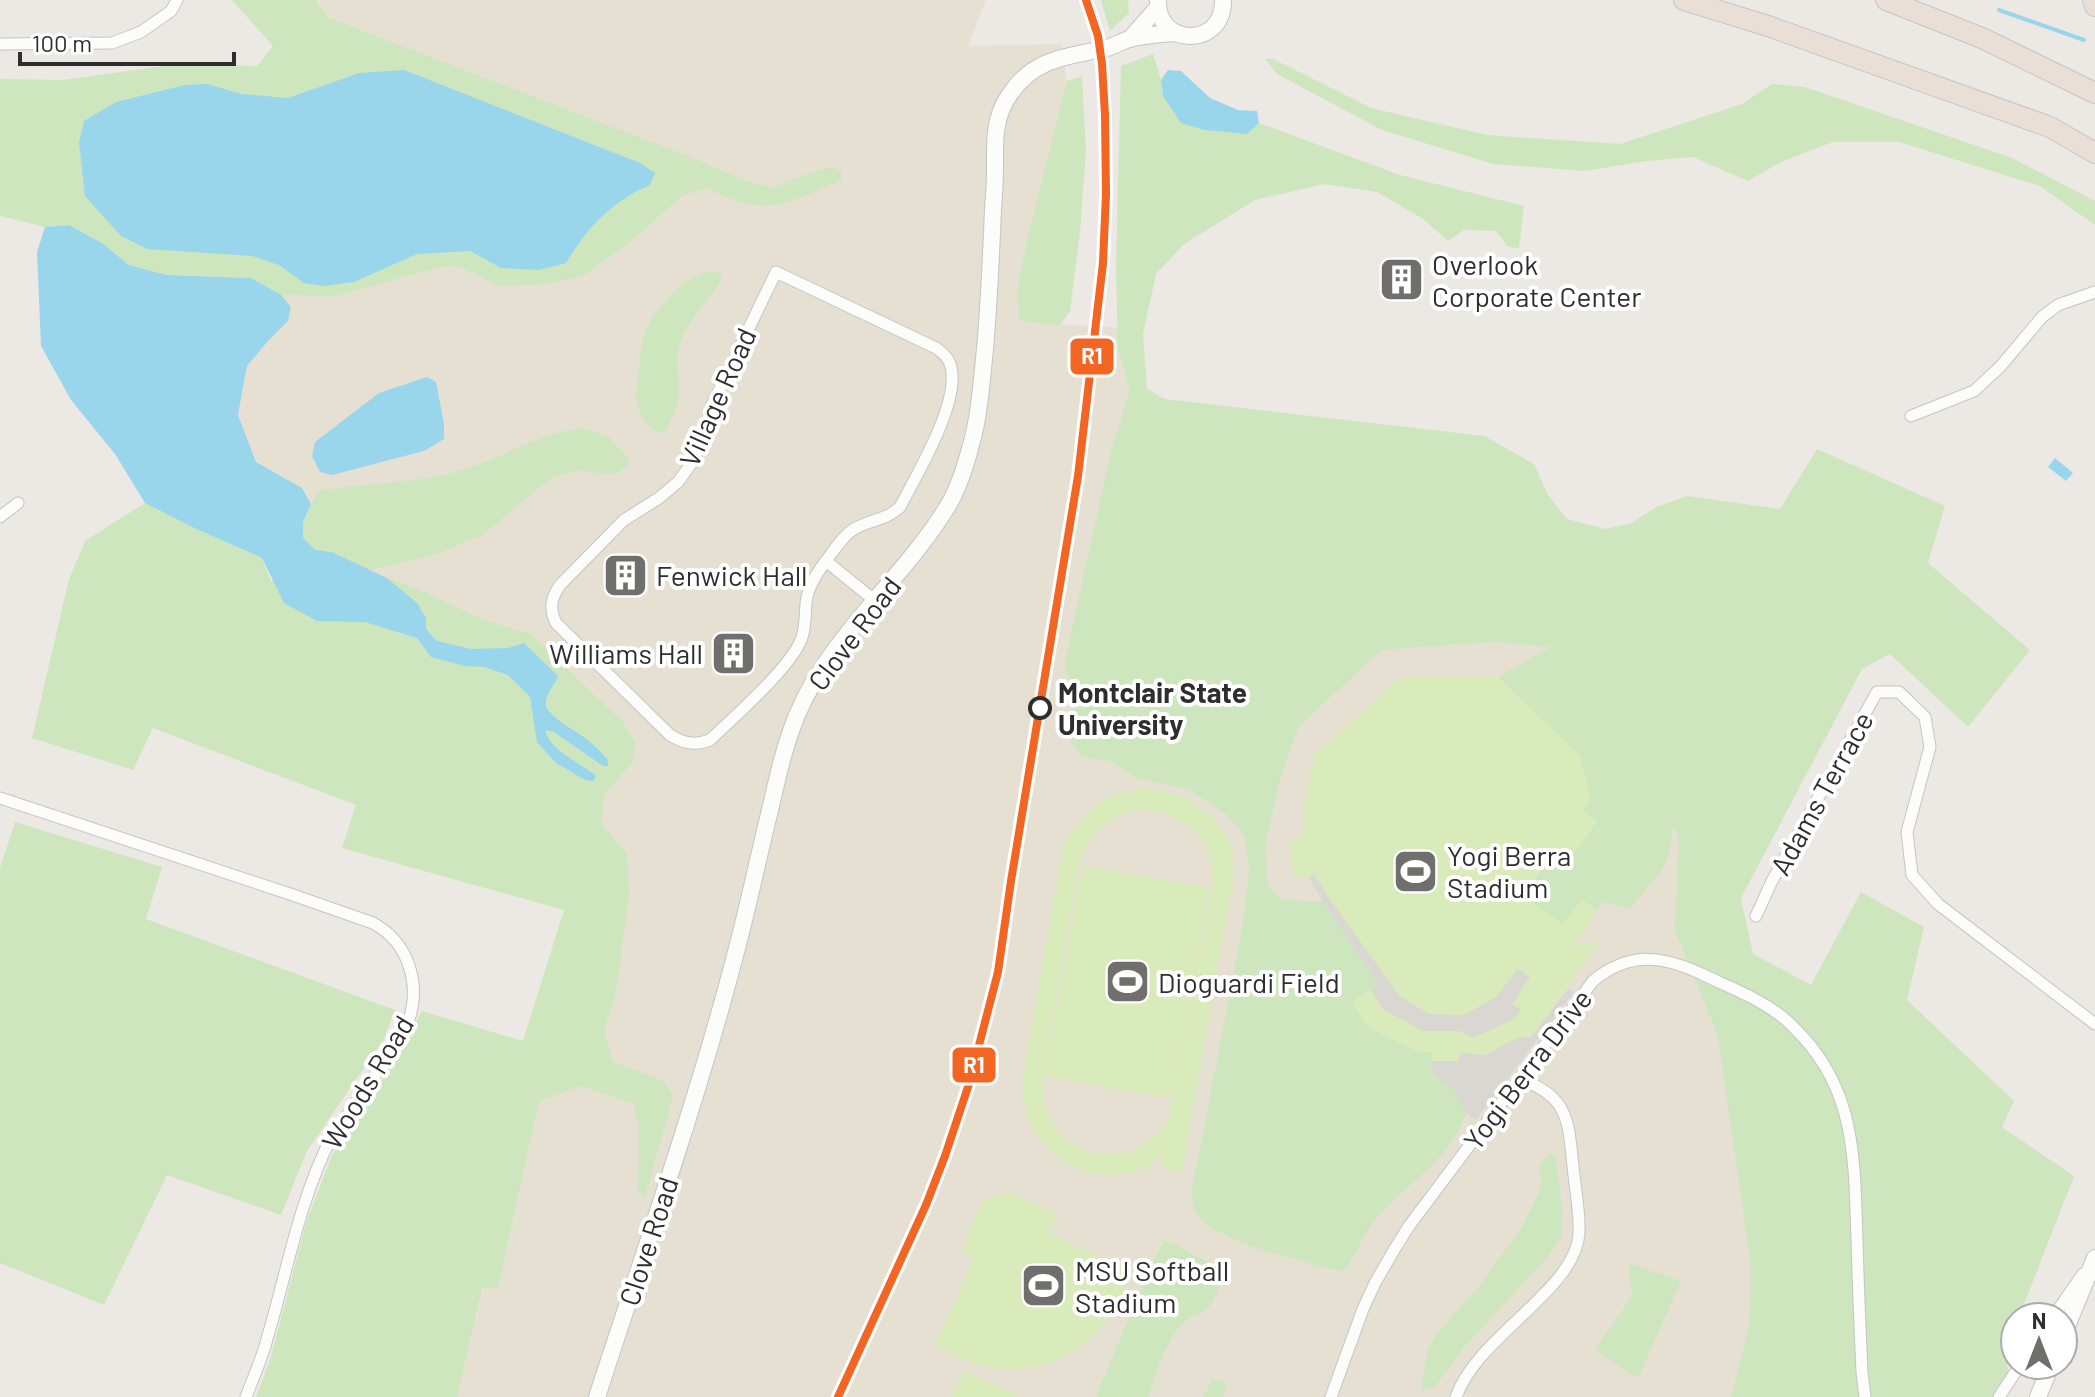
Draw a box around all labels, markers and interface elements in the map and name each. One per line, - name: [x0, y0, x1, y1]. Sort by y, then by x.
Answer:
- scale bar: [20, 16, 234, 66]
- text: 100 m: [32, 28, 92, 57]
- place label: Overlook Corporate Center: [1432, 247, 1641, 313]
- building icon: Overlook Corporate Center: [1377, 256, 1425, 304]
- street label: Village Road: [671, 322, 763, 472]
- line badge: R1: [1069, 337, 1115, 376]
- text: R1: [1081, 342, 1103, 368]
- building icon: Fenwick Hall: [601, 551, 649, 599]
- place label: Fenwick Hall: [656, 558, 808, 592]
- street label: Clove Road: [800, 569, 908, 697]
- building icon: Williams Hall: [710, 629, 758, 677]
- place label: Williams Hall: [549, 636, 703, 670]
- place label: Montclair State University: [1058, 675, 1247, 741]
- marker: Montclair State University: [1029, 697, 1051, 719]
- street label: Adams Terrace: [1762, 705, 1880, 881]
- place label: Yogi Berra Stadium: [1447, 838, 1571, 904]
- sports icon: Yogi Berra Stadium: [1392, 847, 1440, 895]
- sports icon: Dioguardi Field: [1103, 958, 1151, 1006]
- place label: Dioguardi Field: [1158, 965, 1340, 999]
- street label: Yogi Berra Drive: [1456, 982, 1598, 1156]
- street label: Woods Road: [314, 1009, 420, 1155]
- line badge: R1: [951, 1046, 997, 1084]
- text: R1: [963, 1051, 985, 1077]
- street label: Clove Road: [611, 1172, 685, 1310]
- place label: MSU Softball Stadium: [1075, 1253, 1229, 1319]
- sports icon: MSU Softball Stadium: [1020, 1262, 1068, 1310]
- north arrow: [1999, 1301, 2079, 1381]
- text: N: [2032, 1307, 2046, 1333]

